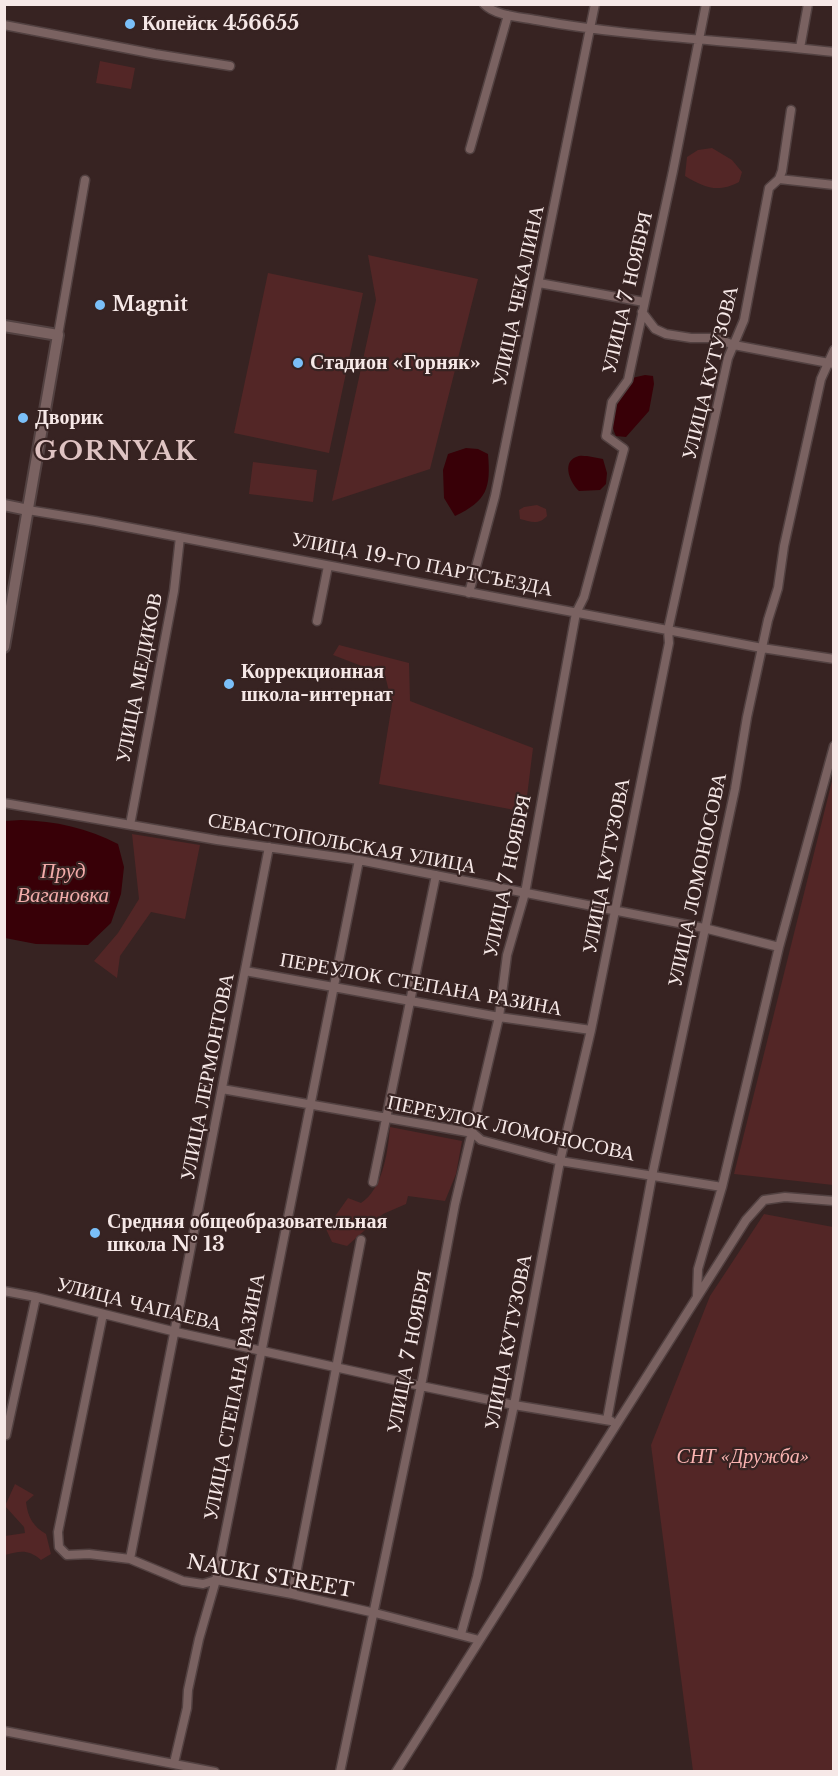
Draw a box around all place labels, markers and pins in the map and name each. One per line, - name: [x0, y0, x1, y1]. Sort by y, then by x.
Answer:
- place label: Копейск 456655: [142, 12, 299, 36]
- marker: Копейск 456655: [123, 17, 137, 31]
- place label: Magnit: [112, 293, 188, 317]
- marker: Magnit: [93, 298, 107, 312]
- place label: Стадион «Горняк»: [310, 351, 481, 375]
- marker: Стадион «Горняк»: [291, 356, 305, 370]
- place label: Дворик: [35, 406, 104, 430]
- marker: Дворик: [16, 411, 30, 425]
- place label: Коррекционная школа-интернат: [241, 660, 393, 707]
- marker: Коррекционная школа-интернат: [222, 677, 236, 691]
- place label: Средняя общеобразовательная школа № 13: [107, 1210, 387, 1257]
- marker: Средняя общеобразовательная школа № 13: [88, 1226, 102, 1240]

